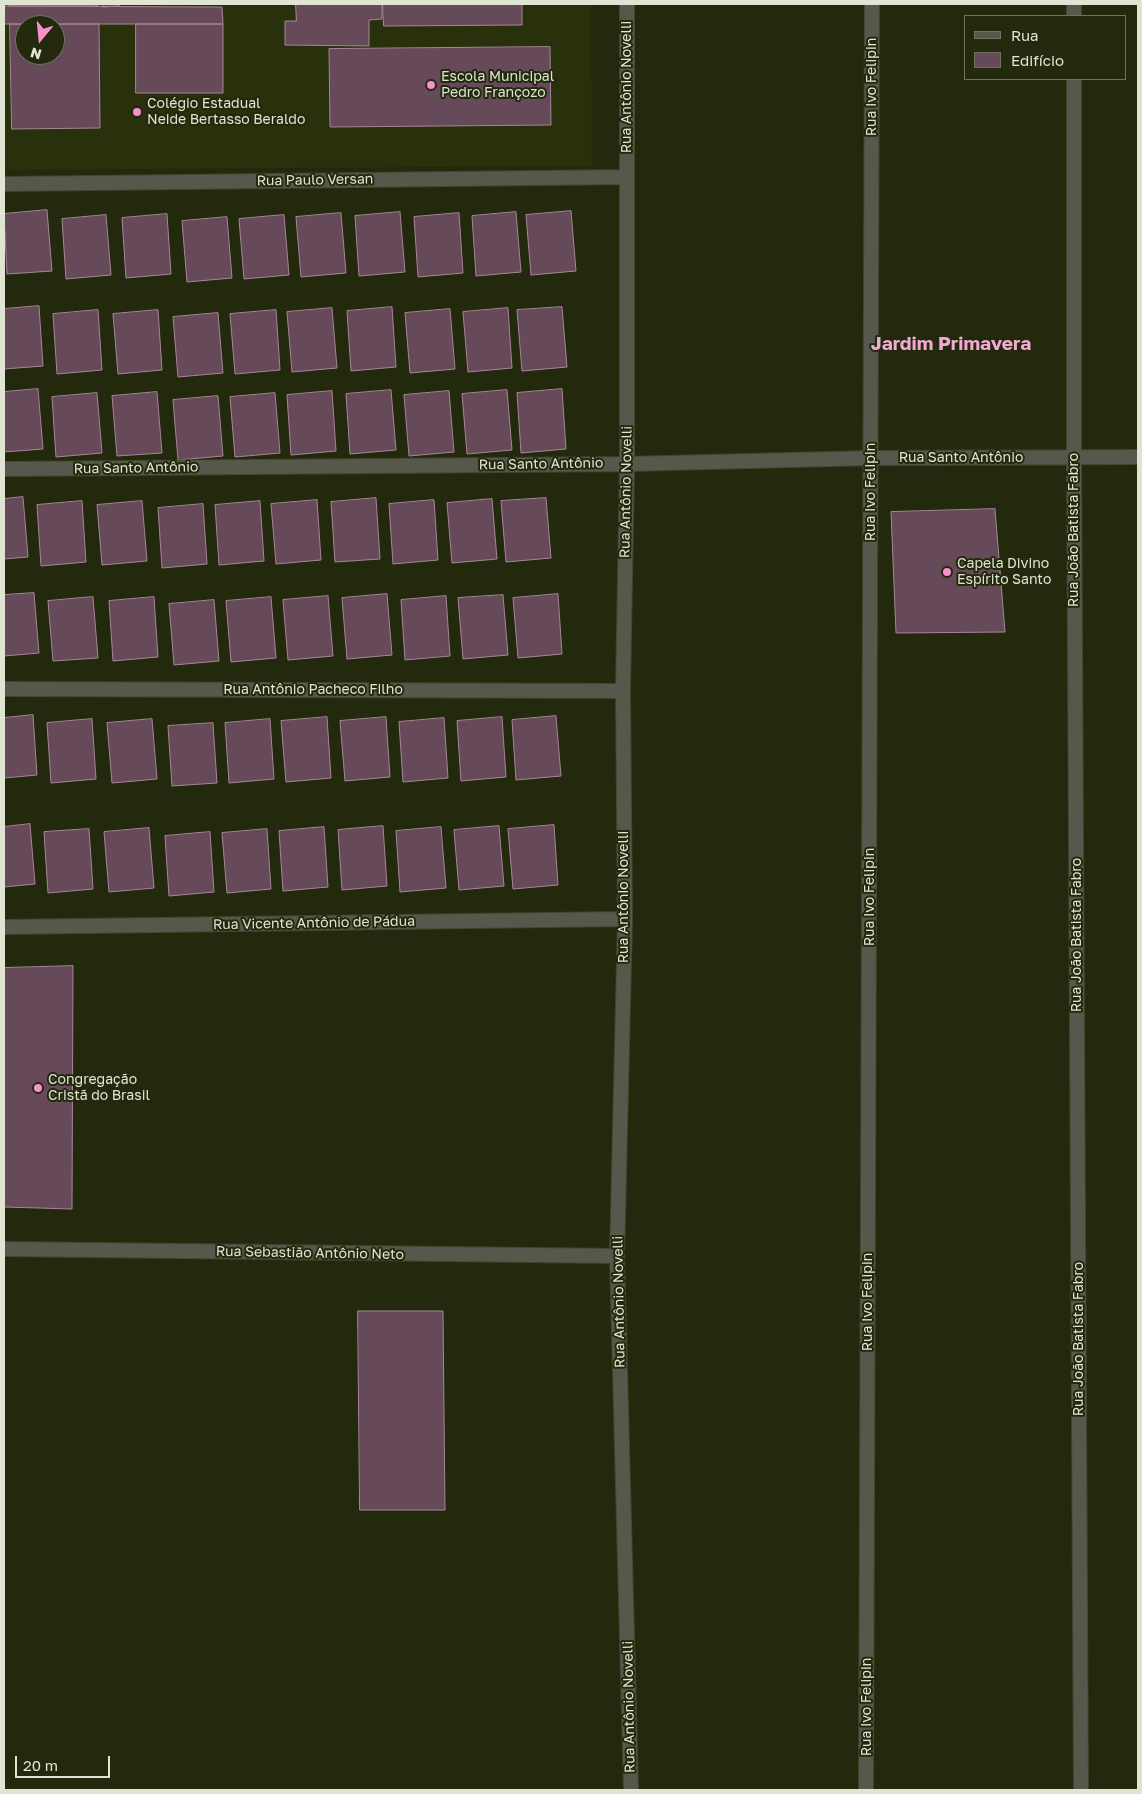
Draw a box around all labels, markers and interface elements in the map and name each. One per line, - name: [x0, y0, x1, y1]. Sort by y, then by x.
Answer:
- north arrow: [15, 15, 65, 65]
- legend: [964, 15, 1127, 80]
- street label: Rua Antônio Novelli: [619, 21, 635, 153]
- text: Rua: [1011, 26, 1038, 44]
- street label: Rua Ivo Felipin: [864, 38, 880, 136]
- text: N: [28, 44, 43, 64]
- text: Edifício: [1011, 51, 1064, 69]
- place label: Escola Municipal Pedro Françozo: [441, 69, 554, 102]
- marker: Escola Municipal Pedro Françozo: [425, 79, 437, 91]
- place label: Colégio Estadual Neide Bertasso Beraldo: [147, 96, 305, 128]
- marker: Colégio Estadual Neide Bertasso Beraldo: [131, 106, 143, 118]
- street label: Rua Paulo Versan: [256, 171, 374, 189]
- district label: Jardim Primavera: [871, 333, 1031, 355]
- street label: Rua Antônio Novelli: [616, 426, 636, 558]
- street label: Rua Ivo Felipin: [863, 443, 879, 541]
- street label: Rua Santo Antônio: [899, 450, 1023, 466]
- street label: Rua João Batista Fabro: [1066, 453, 1082, 607]
- street label: Rua Santo Antônio: [479, 455, 603, 473]
- street label: Rua Santo Antônio: [74, 459, 198, 477]
- place label: Capela Divino Espírito Santo: [957, 556, 1051, 588]
- marker: Capela Divino Espírito Santo: [941, 566, 953, 578]
- street label: Rua Antônio Pacheco Filho: [223, 682, 403, 698]
- street label: Rua Antônio Novelli: [616, 831, 632, 963]
- street label: Rua Ivo Felipin: [862, 848, 878, 946]
- street label: Rua João Batista Fabro: [1069, 858, 1085, 1012]
- street label: Rua Vicente Antônio de Pádua: [213, 913, 415, 933]
- place label: Congregação Cristã do Brasil: [48, 1072, 150, 1104]
- marker: Congregação Cristã do Brasil: [32, 1082, 44, 1094]
- street label: Rua Antônio Novelli: [609, 1236, 629, 1368]
- street label: Rua Sebastião Antônio Neto: [216, 1243, 404, 1263]
- street label: Rua Ivo Felipin: [860, 1253, 876, 1351]
- street label: Rua João Batista Fabro: [1071, 1262, 1087, 1416]
- street label: Rua Antônio Novelli: [619, 1641, 639, 1773]
- street label: Rua Ivo Felipin: [859, 1658, 875, 1756]
- scale bar: [18, 1746, 112, 1778]
- text: 20 m: [23, 1756, 58, 1774]

